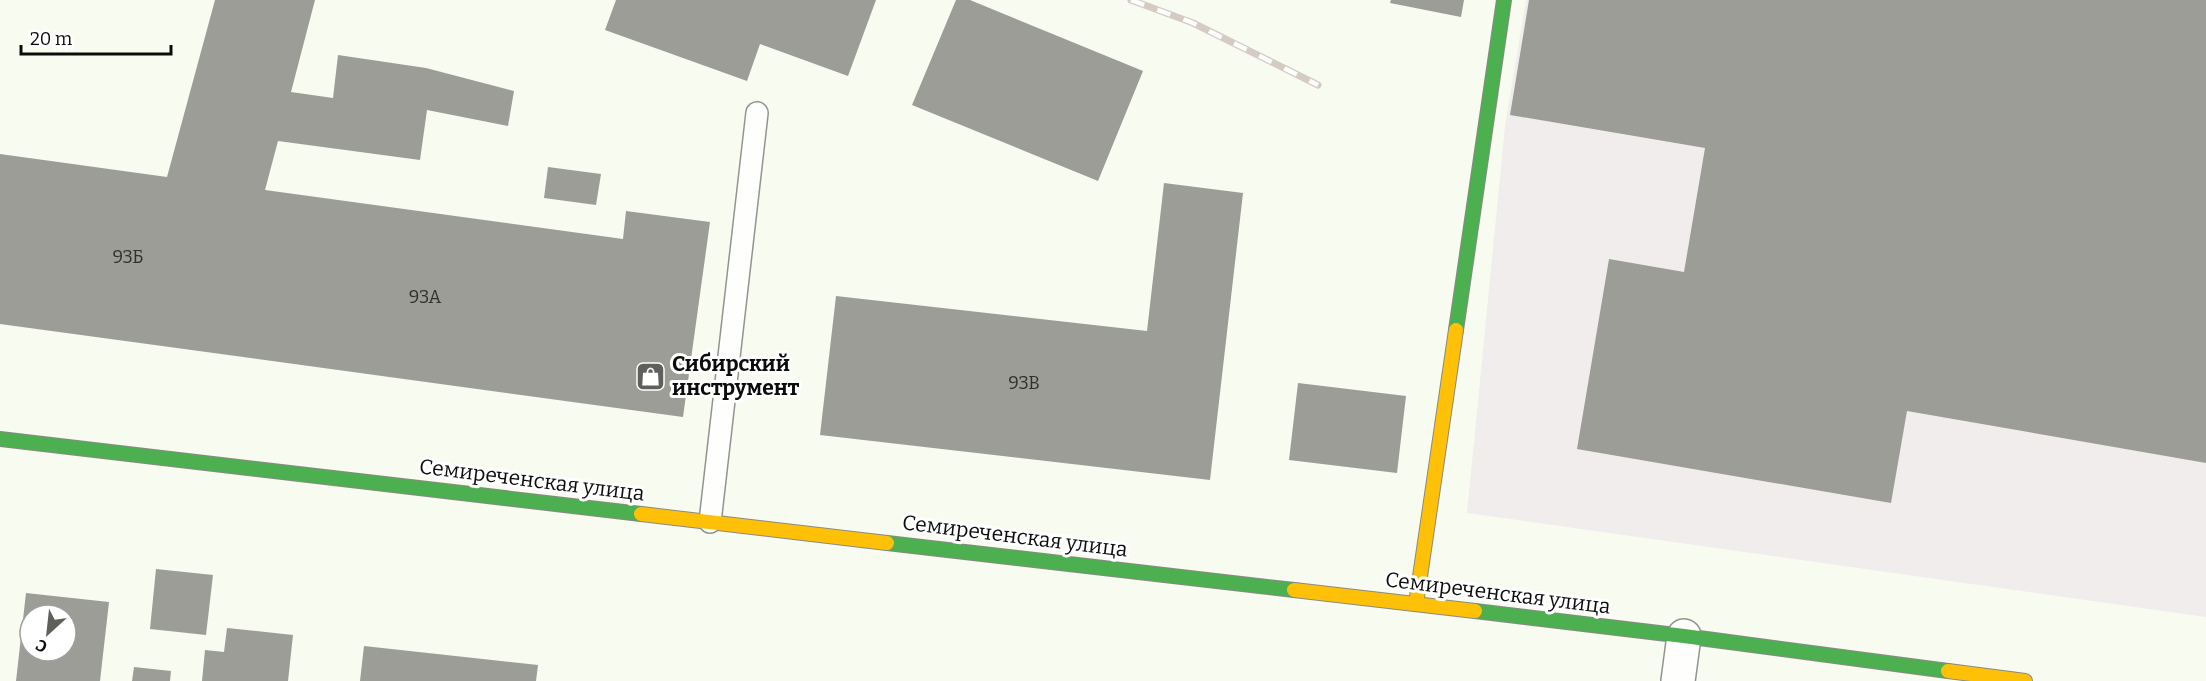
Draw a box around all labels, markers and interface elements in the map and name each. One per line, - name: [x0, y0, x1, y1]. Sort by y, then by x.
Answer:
- scale bar: [21, 18, 171, 56]
- text: 20 m: [30, 28, 72, 50]
- house number: 93Б: [112, 246, 144, 268]
- house number: 93А: [409, 286, 441, 308]
- place label: Сибирский инструмент: [672, 351, 800, 401]
- shop icon: Сибирский инструмент: [635, 360, 667, 392]
- house number: 93В: [1008, 372, 1040, 394]
- street label: Семиреченская улица: [418, 453, 647, 507]
- street label: Семиреченская улица: [901, 509, 1130, 563]
- street label: Семиреченская улица: [1384, 566, 1613, 620]
- north arrow: [18, 603, 78, 663]
- text: С: [33, 635, 50, 657]

